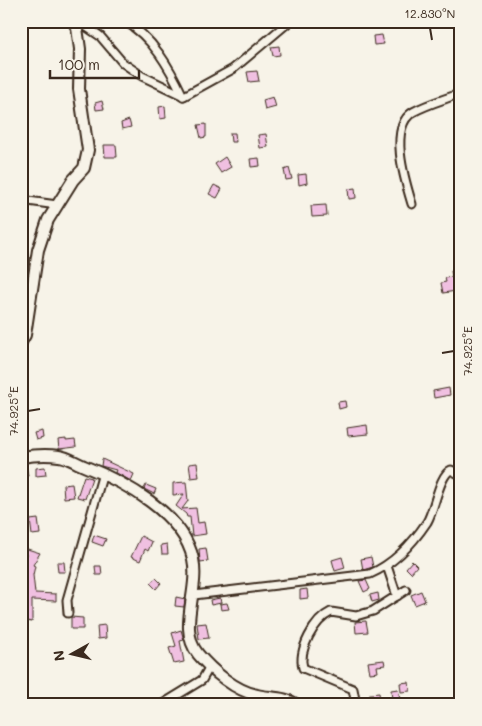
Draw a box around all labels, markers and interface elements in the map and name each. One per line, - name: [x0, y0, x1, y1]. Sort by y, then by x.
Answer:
- text: 12.830°N: [405, 5, 455, 21]
- scale bar: [50, 48, 139, 80]
- text: 100 m: [58, 54, 100, 74]
- text: 74.925°E: [459, 326, 475, 376]
- text: 74.925°E: [5, 386, 21, 436]
- north arrow: [48, 628, 98, 678]
- text: N: [48, 649, 69, 662]

